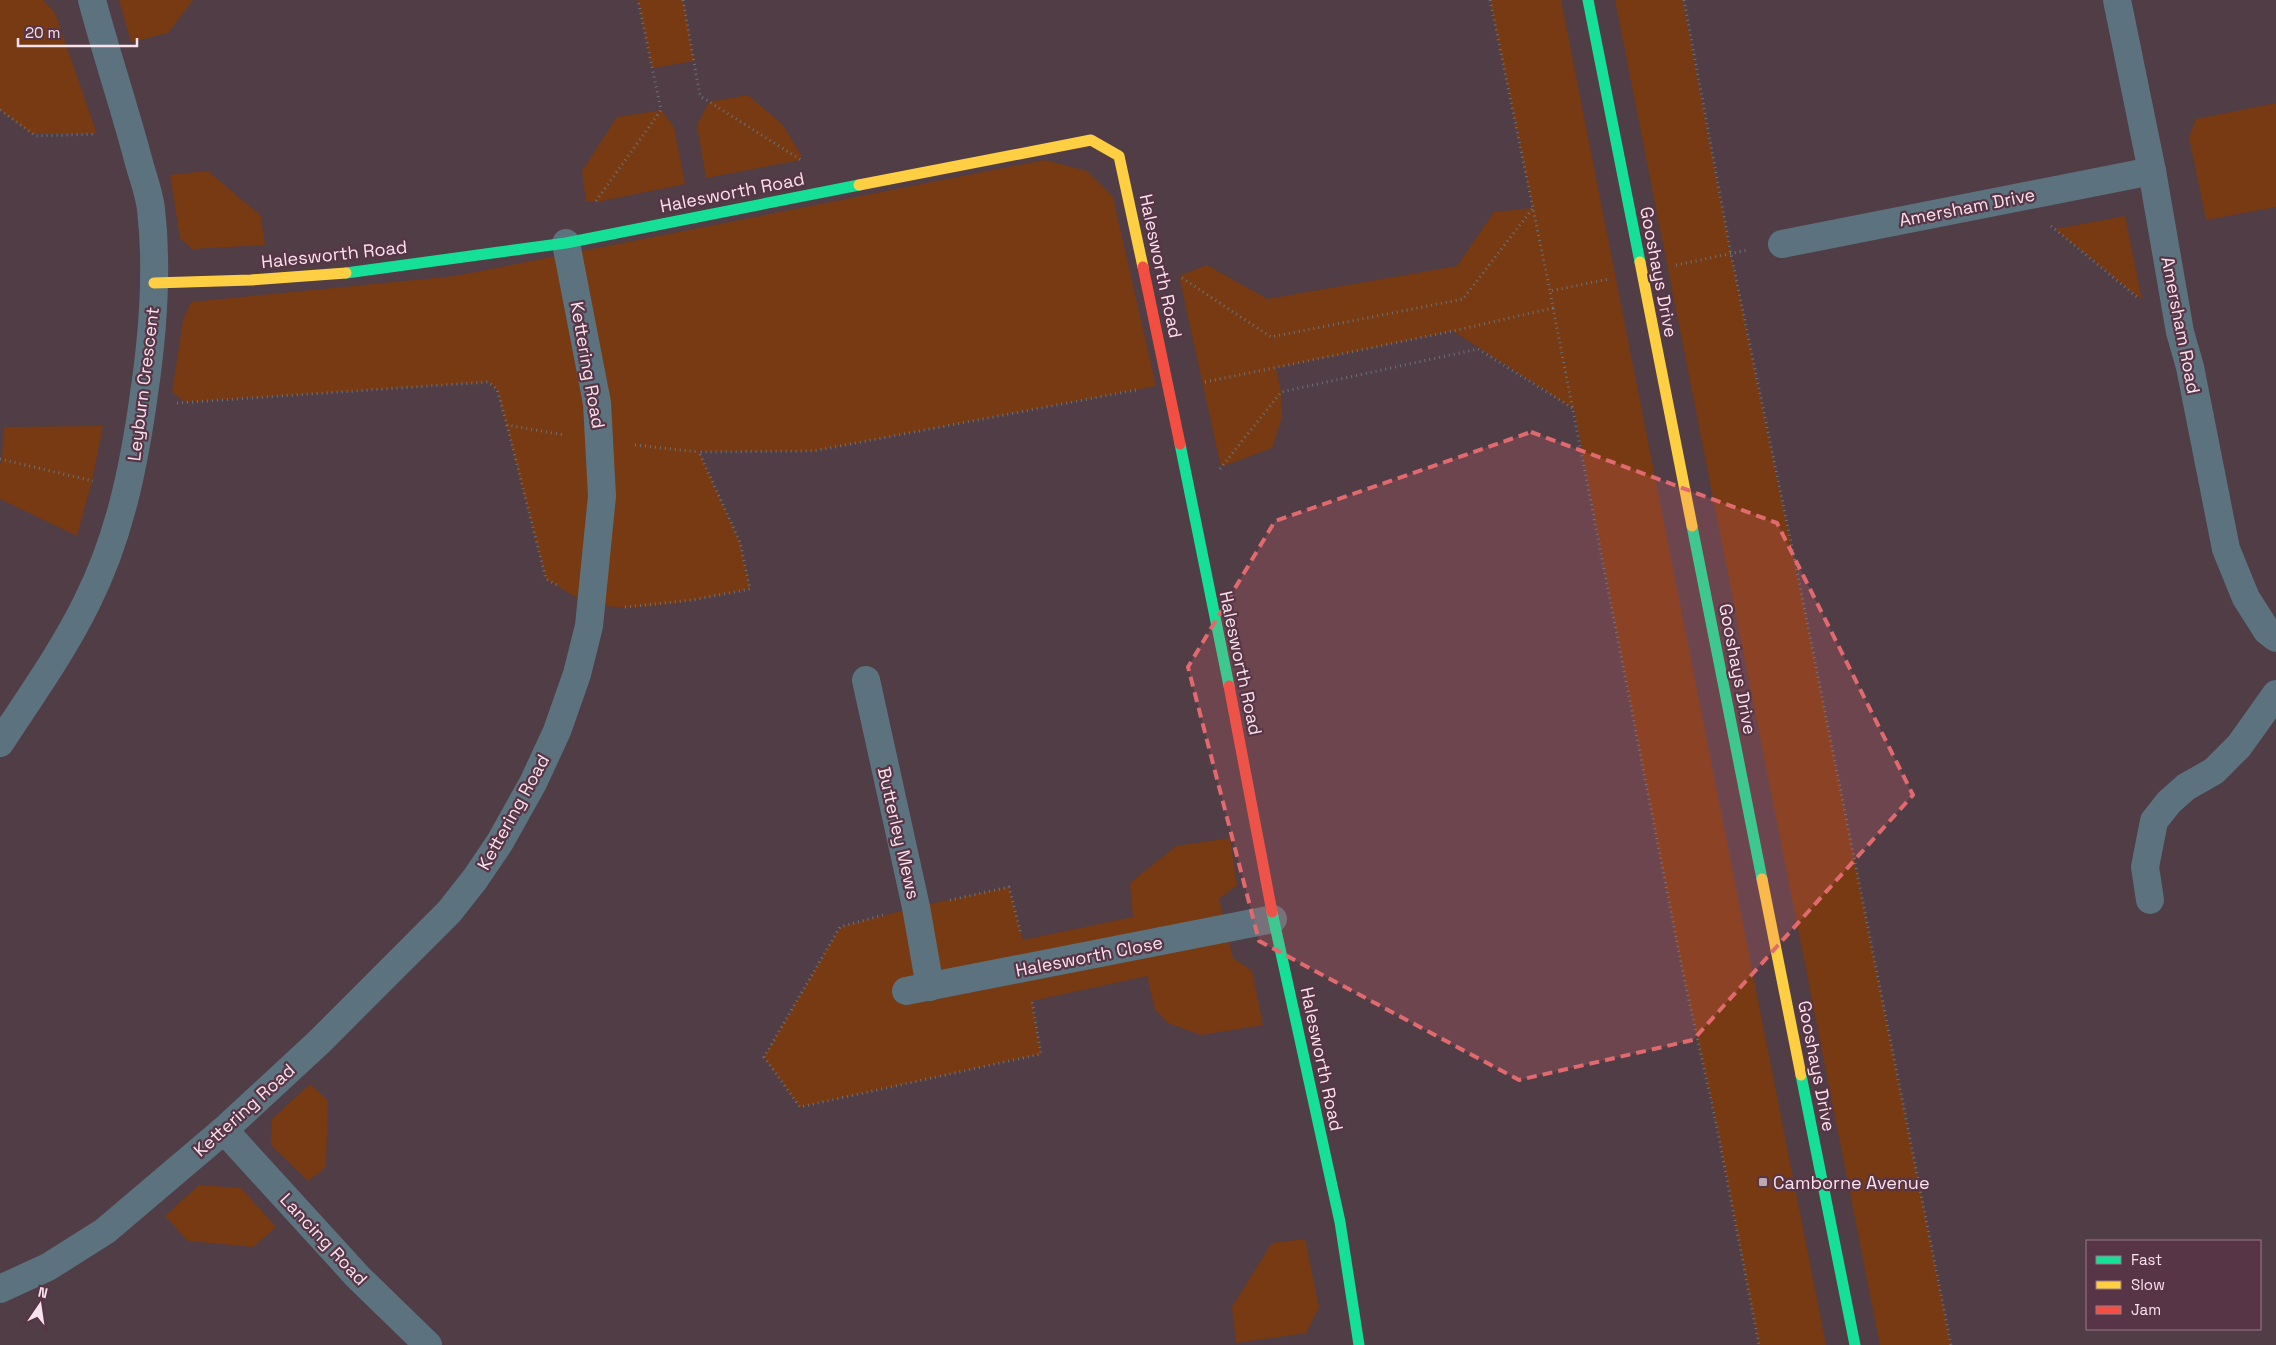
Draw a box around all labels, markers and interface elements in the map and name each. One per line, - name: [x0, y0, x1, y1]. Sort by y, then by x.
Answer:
- scale bar: [18, 15, 136, 47]
- text: 20 m: [25, 23, 60, 42]
- street label: Halesworth Road: [658, 167, 806, 217]
- street label: Amersham Drive: [1897, 183, 2037, 231]
- street label: Halesworth Road: [1134, 192, 1188, 340]
- street label: Gooshays Drive: [1635, 205, 1683, 339]
- street label: Halesworth Road: [260, 235, 408, 273]
- street label: Amersham Road: [2156, 254, 2206, 396]
- street label: Kettering Road: [566, 300, 610, 430]
- street label: Leyburn Crescent: [122, 306, 164, 462]
- street label: Halesworth Road: [1214, 589, 1268, 737]
- street label: Gooshays Drive: [1714, 602, 1762, 736]
- street label: Kettering Road: [472, 750, 554, 874]
- street label: Butterley Mews: [873, 765, 925, 901]
- street label: Halesworth Close: [1013, 930, 1165, 982]
- street label: Halesworth Road: [1295, 985, 1349, 1133]
- street label: Gooshays Drive: [1793, 999, 1841, 1133]
- street label: Kettering Road: [189, 1058, 299, 1162]
- place label: Camborne Avenue: [1773, 1171, 1930, 1194]
- marker: Camborne Avenue: [1757, 1176, 1769, 1188]
- street label: Lancing Road: [275, 1188, 373, 1290]
- legend: [2086, 1240, 2261, 1330]
- text: Fast: [2131, 1250, 2162, 1269]
- text: Slow: [2131, 1275, 2165, 1294]
- north arrow: [15, 1280, 65, 1330]
- text: N: [36, 1283, 50, 1302]
- text: Jam: [2131, 1300, 2161, 1319]

